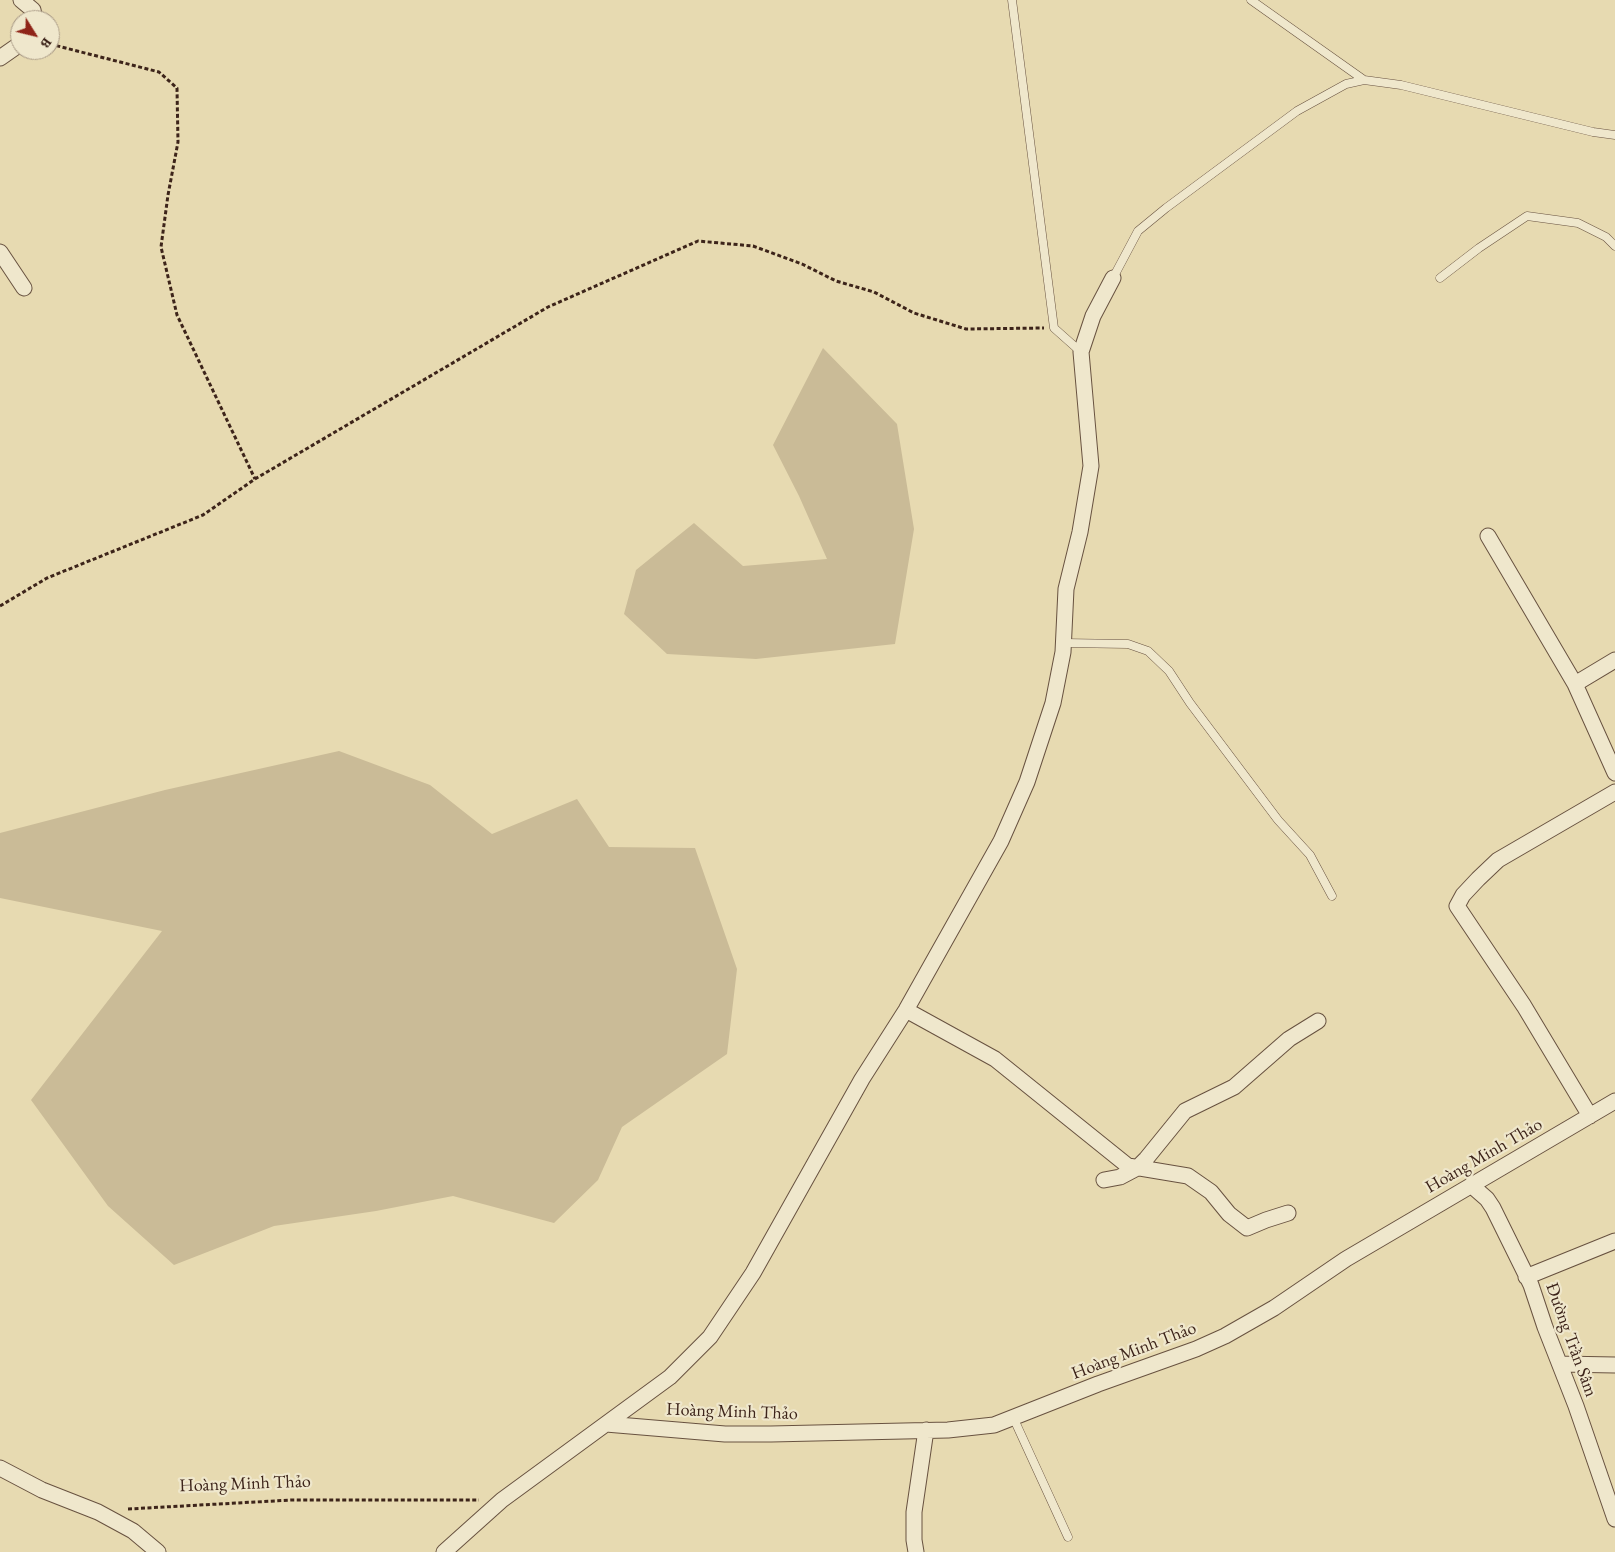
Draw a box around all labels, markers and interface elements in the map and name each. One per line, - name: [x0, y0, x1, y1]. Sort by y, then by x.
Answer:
- north arrow: [10, 10, 60, 60]
- text: B: [36, 34, 56, 52]
- street label: Hoàng Minh Thảo: [1422, 1114, 1546, 1198]
- street label: Đường Trần Sâm: [1540, 1280, 1602, 1400]
- street label: Hoàng Minh Thảo: [1069, 1317, 1199, 1385]
- street label: Hoàng Minh Thảo: [666, 1399, 798, 1425]
- street label: Hoàng Minh Thảo: [179, 1471, 311, 1497]

